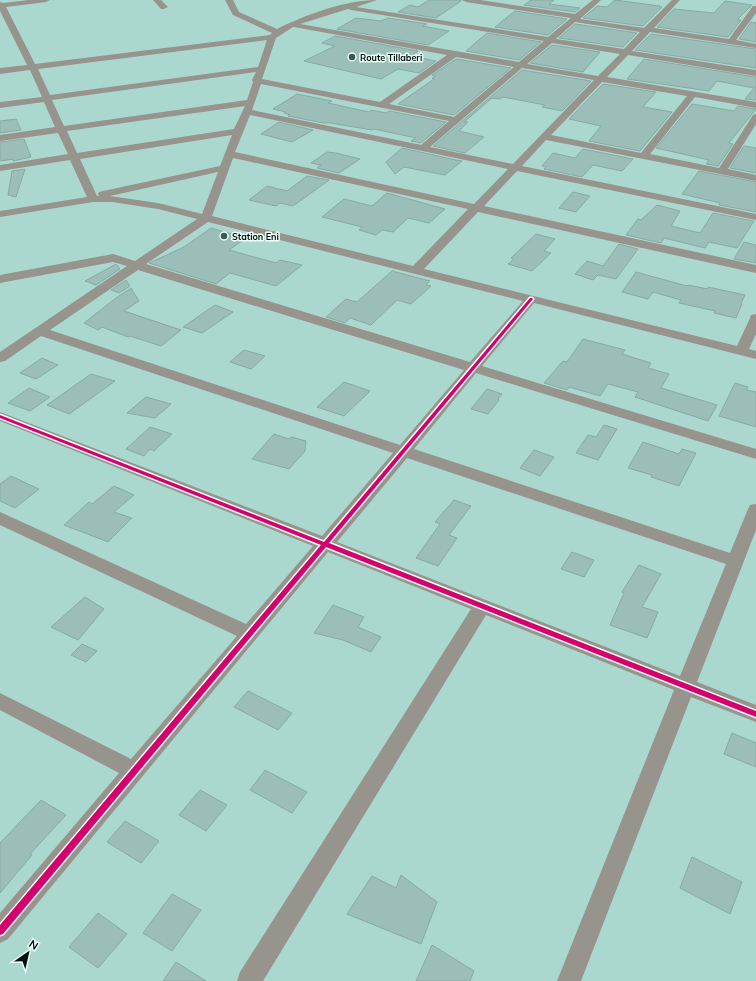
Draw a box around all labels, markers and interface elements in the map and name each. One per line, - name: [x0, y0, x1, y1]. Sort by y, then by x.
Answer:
- marker: Route Tillaberi: [347, 52, 357, 62]
- place label: Route Tillaberi: [360, 52, 422, 63]
- marker: Station Eni: [219, 231, 229, 241]
- place label: Station Eni: [232, 231, 279, 242]
- north arrow: [8, 933, 48, 973]
- text: N: [26, 937, 41, 953]

